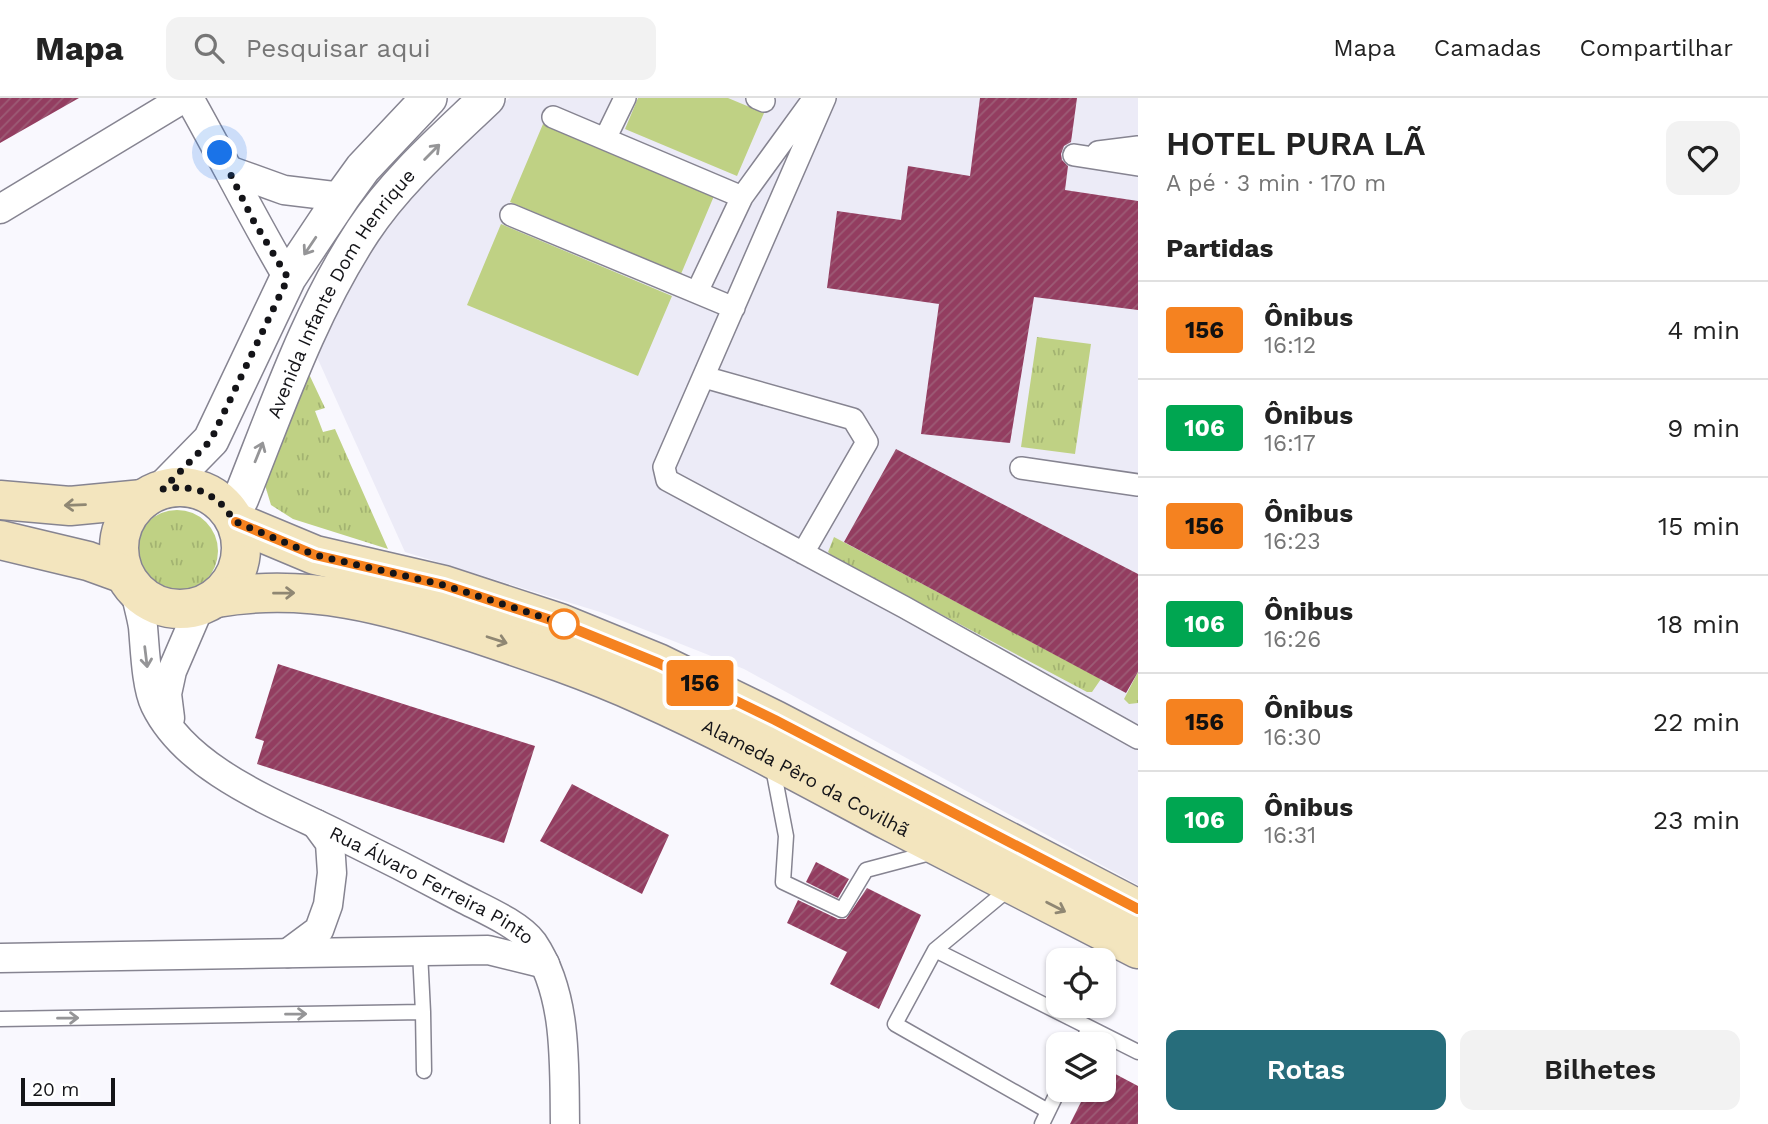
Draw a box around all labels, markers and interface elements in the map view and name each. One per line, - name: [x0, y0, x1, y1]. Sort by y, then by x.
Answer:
- search box: [166, 17, 656, 80]
- text: Mapa: [35, 29, 124, 68]
- icon: search: [190, 29, 228, 67]
- text: Pesquisar aqui: [246, 33, 431, 63]
- text: Mapa: [1333, 34, 1396, 62]
- text: Camadas: [1434, 34, 1542, 62]
- text: Compartilhar: [1580, 34, 1733, 62]
- button: heart: [1666, 121, 1740, 195]
- text: HOTEL PURA LÃ: [1166, 124, 1425, 163]
- your location: [202, 135, 237, 170]
- one-way arrow: [423, 143, 440, 160]
- street label: Avenida Infante Dom Henrique: [262, 164, 420, 421]
- text: A pé · 3 min · 170 m: [1166, 170, 1386, 197]
- text: Partidas: [1166, 233, 1273, 263]
- one-way arrow: [302, 236, 317, 255]
- text: Ônibus: [1264, 302, 1353, 332]
- text: 4 min: [1667, 315, 1740, 345]
- text: 156: [1185, 316, 1224, 344]
- text: 16:12: [1264, 332, 1316, 359]
- text: Ônibus: [1264, 400, 1353, 430]
- text: 9 min: [1667, 413, 1740, 443]
- text: 106: [1184, 414, 1225, 442]
- text: 16:17: [1264, 430, 1316, 457]
- one-way arrow: [254, 442, 267, 463]
- one-way arrow: [64, 498, 87, 511]
- text: Ônibus: [1264, 498, 1353, 528]
- text: 15 min: [1658, 511, 1740, 541]
- text: 156: [1185, 512, 1224, 540]
- text: 16:23: [1264, 528, 1321, 555]
- one-way arrow: [273, 586, 296, 599]
- text: Ônibus: [1264, 596, 1353, 626]
- unlabelled marker: [549, 609, 579, 639]
- text: 18 min: [1657, 609, 1740, 639]
- text: 106: [1184, 610, 1225, 638]
- text: 16:26: [1264, 626, 1321, 653]
- one-way arrow: [486, 635, 508, 647]
- one-way arrow: [140, 646, 153, 668]
- line badge: 156: [660, 660, 740, 706]
- text: 156: [680, 669, 720, 697]
- text: Ônibus: [1264, 694, 1353, 724]
- text: 22 min: [1653, 707, 1740, 737]
- text: 156: [1185, 708, 1224, 736]
- street label: Alameda Pêro da Covilhã: [698, 714, 914, 841]
- text: 16:30: [1264, 724, 1321, 751]
- text: Ônibus: [1264, 792, 1353, 822]
- text: 23 min: [1653, 805, 1740, 835]
- text: 106: [1184, 806, 1225, 834]
- street label: Rua Álvaro Ferreira Pinto: [326, 821, 539, 949]
- text: 16:31: [1264, 822, 1316, 849]
- one-way arrow: [1045, 900, 1065, 914]
- map controls: [1046, 948, 1116, 1102]
- button: locate: [1046, 948, 1116, 1018]
- one-way arrow: [284, 1007, 307, 1021]
- one-way arrow: [56, 1011, 79, 1025]
- button: Rotas: [1166, 1030, 1446, 1110]
- button: Bilhetes: [1460, 1030, 1740, 1110]
- button: layers: [1046, 1032, 1116, 1102]
- scale bar: [21, 1075, 116, 1107]
- text: 20 m: [32, 1078, 79, 1101]

